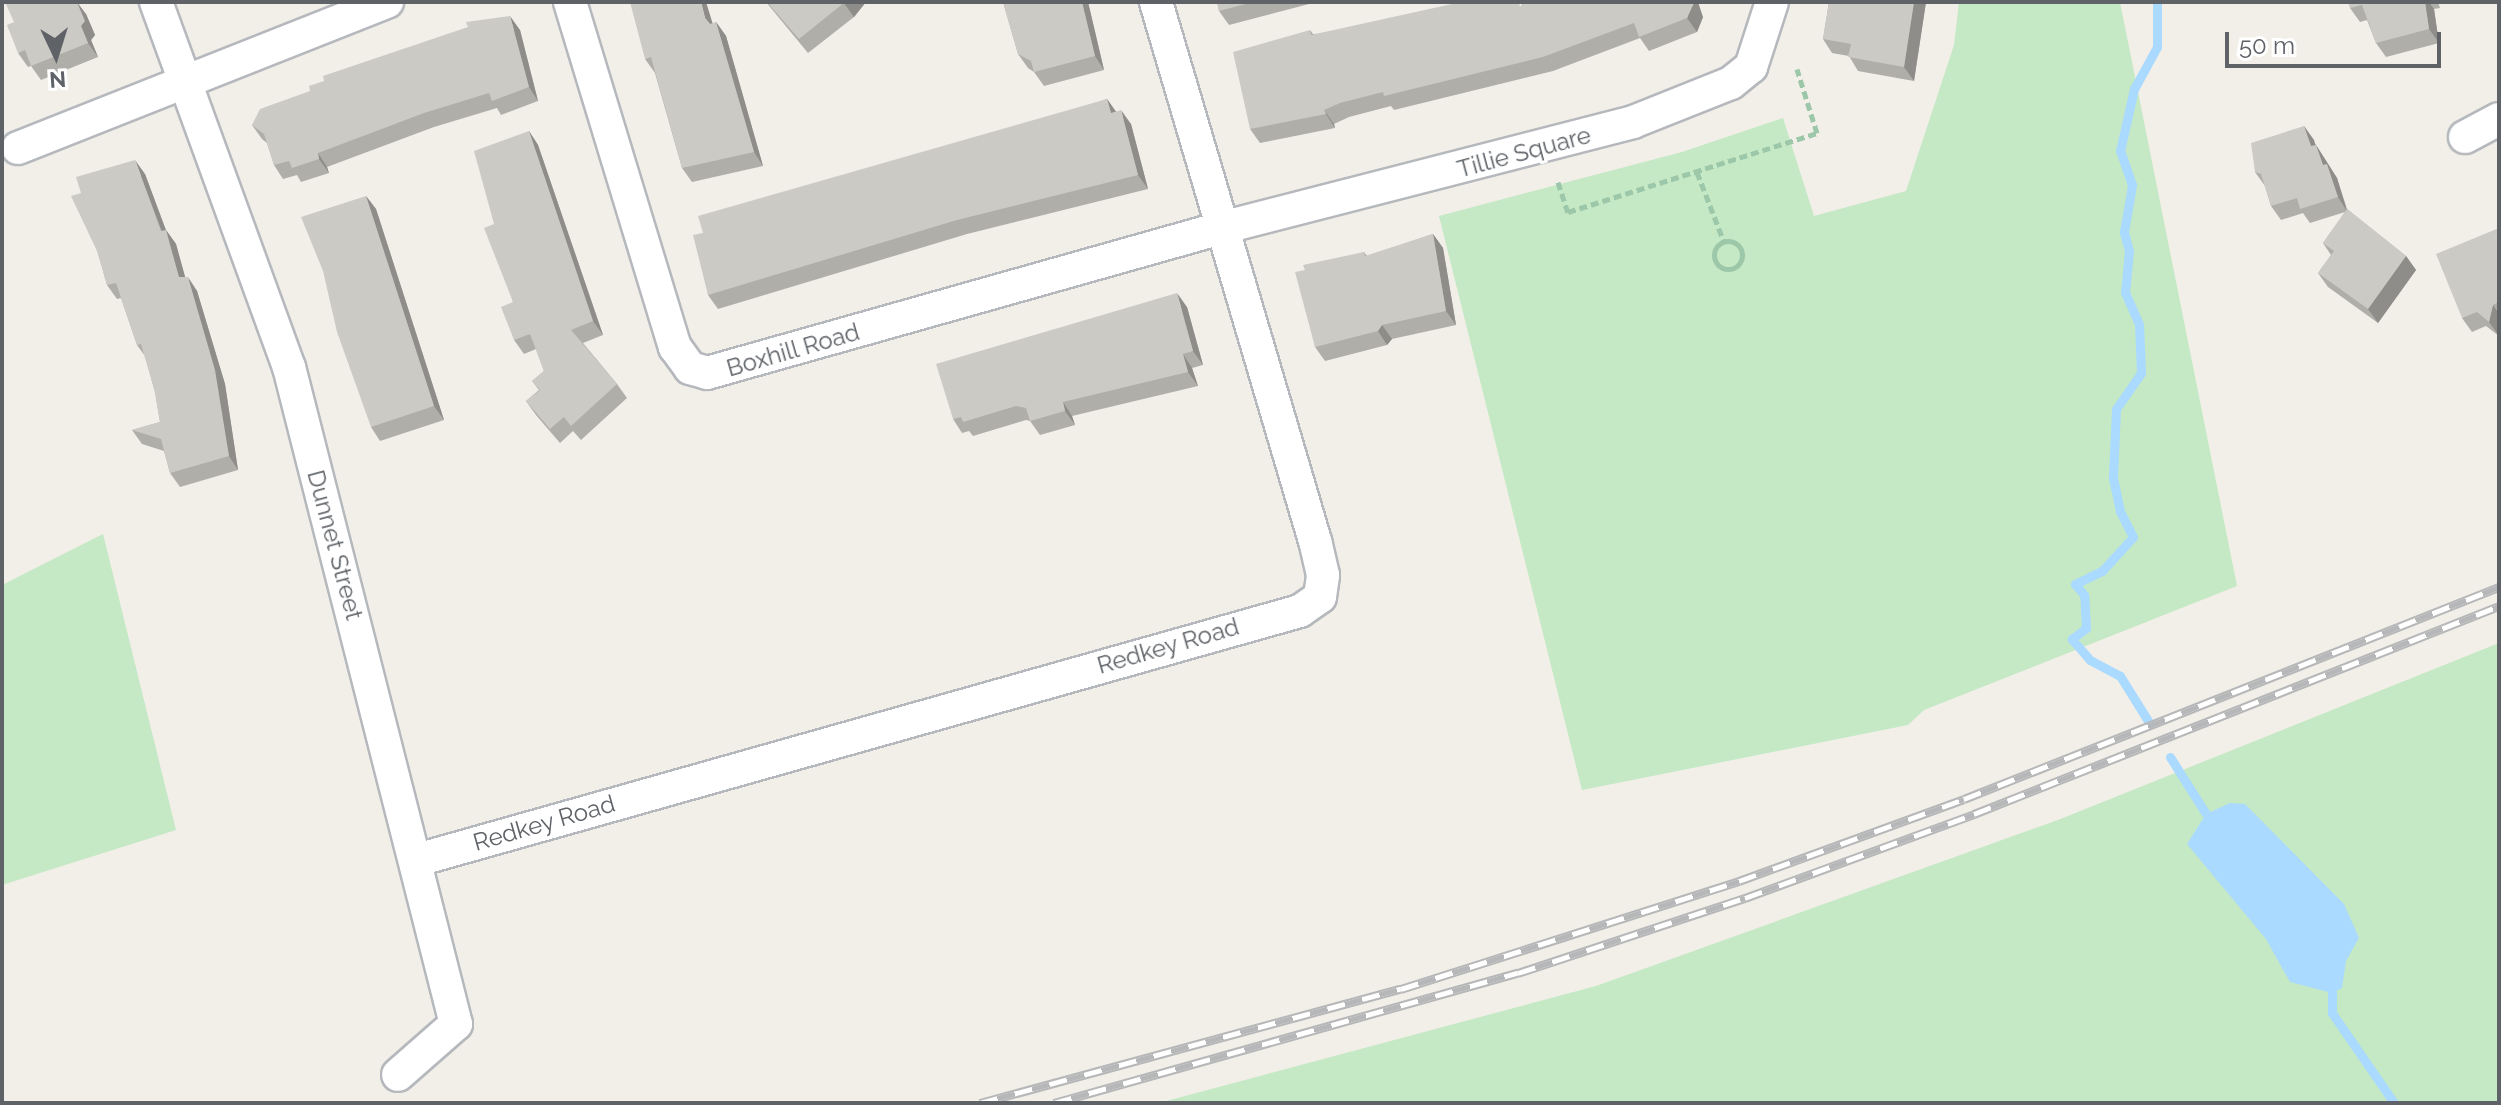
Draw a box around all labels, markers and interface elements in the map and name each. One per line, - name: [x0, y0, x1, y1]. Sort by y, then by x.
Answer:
- north arrow: [16, 16, 96, 96]
- scale bar: [2229, 16, 2445, 66]
- text: 50 m: [2239, 31, 2295, 60]
- text: N: [48, 66, 67, 93]
- street label: Tillie Square: [1454, 120, 1594, 184]
- street label: Boxhill Road: [723, 317, 863, 383]
- street label: Dunnet Street: [301, 467, 369, 623]
- street label: Redkey Road: [1093, 612, 1243, 680]
- street label: Redkey Road: [469, 789, 619, 857]

